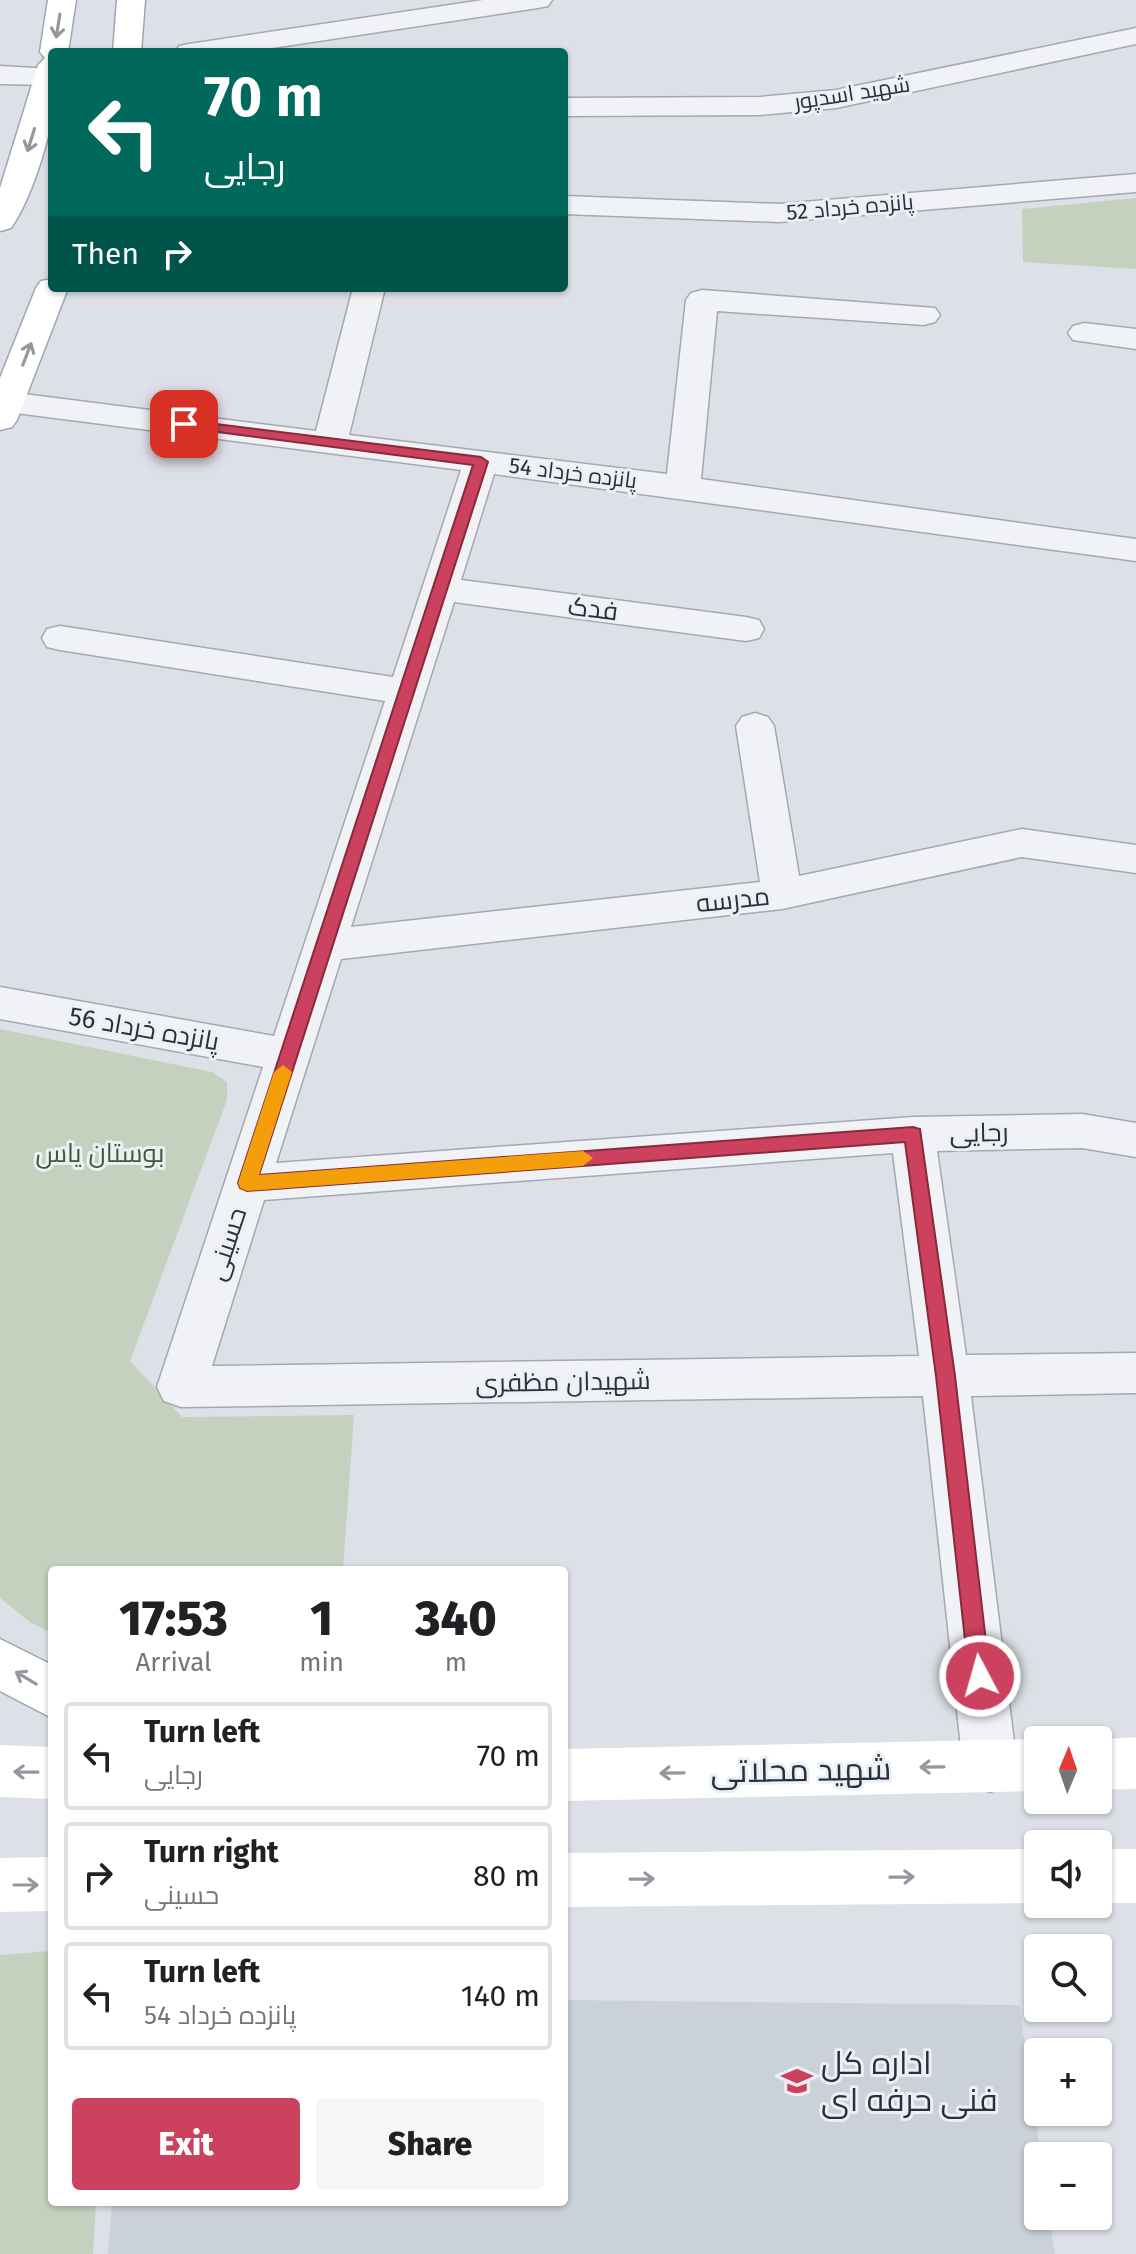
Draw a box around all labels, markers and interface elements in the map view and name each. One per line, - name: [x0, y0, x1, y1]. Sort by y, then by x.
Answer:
- one-way arrow: [50, 13, 65, 38]
- text: 70 m: [204, 64, 323, 131]
- street label: شهید اسدپور: [790, 71, 912, 117]
- icon: left: [72, 80, 176, 184]
- one-way arrow: [23, 126, 38, 152]
- text: رجایی: [204, 145, 286, 189]
- street label: پانزده خرداد 52: [785, 188, 915, 227]
- icon: right: [155, 232, 199, 276]
- text: Then: [72, 236, 139, 272]
- one-way arrow: [21, 342, 35, 367]
- pin: [150, 390, 218, 458]
- icon: arrive: [162, 402, 206, 446]
- street label: پانزده خرداد 54: [507, 452, 639, 495]
- street label: فدک: [566, 591, 620, 627]
- street label: مدرسه: [695, 881, 771, 919]
- street label: پانزده خرداد 56: [66, 1001, 222, 1058]
- street label: رجایی: [949, 1117, 1009, 1149]
- park label: بوستان یاس: [35, 1138, 165, 1169]
- street label: حسینی: [201, 1204, 253, 1284]
- street label: شهیدان مظفری: [475, 1365, 651, 1399]
- text: 17:53: [119, 1590, 228, 1648]
- text: 1: [310, 1590, 333, 1648]
- text: 340: [415, 1590, 497, 1648]
- position arrow: [938, 1634, 1022, 1718]
- text: Arrival: [135, 1647, 212, 1678]
- text: min: [299, 1647, 344, 1678]
- text: m: [445, 1647, 467, 1678]
- one-way arrow: [15, 1670, 38, 1686]
- text: Turn left: [144, 1714, 260, 1750]
- north arrow: [1024, 1726, 1112, 1814]
- map controls: [1024, 1726, 1112, 2230]
- icon: left: [76, 1734, 120, 1778]
- text: 70 m: [477, 1738, 540, 1774]
- street label: شهید محلاتی: [710, 1749, 892, 1791]
- one-way arrow: [919, 1759, 946, 1775]
- text: رجایی: [144, 1760, 203, 1791]
- one-way arrow: [13, 1764, 40, 1780]
- one-way arrow: [659, 1765, 686, 1780]
- button: sound: [1024, 1830, 1112, 1918]
- text: Turn right: [144, 1834, 279, 1870]
- icon: right: [76, 1854, 120, 1898]
- text: 80 m: [473, 1858, 540, 1894]
- one-way arrow: [888, 1869, 915, 1884]
- one-way arrow: [628, 1871, 655, 1887]
- one-way arrow: [12, 1877, 39, 1892]
- text: حسینی: [144, 1880, 219, 1911]
- button: search: [1024, 1934, 1112, 2022]
- text: Turn left: [144, 1954, 260, 1990]
- icon: left: [76, 1974, 120, 2018]
- text: 140 m: [461, 1978, 540, 2014]
- text: پانزده خرداد 54: [144, 2000, 296, 2031]
- button: +: [1024, 2038, 1112, 2126]
- place label: اداره کل فنی حرفه ای: [821, 2044, 998, 2119]
- school or university icon: اداره کل فنی حرفه ای: [780, 2064, 814, 2098]
- button: Exit: [72, 2098, 300, 2190]
- button: Share: [316, 2098, 544, 2190]
- button: −: [1024, 2142, 1112, 2230]

